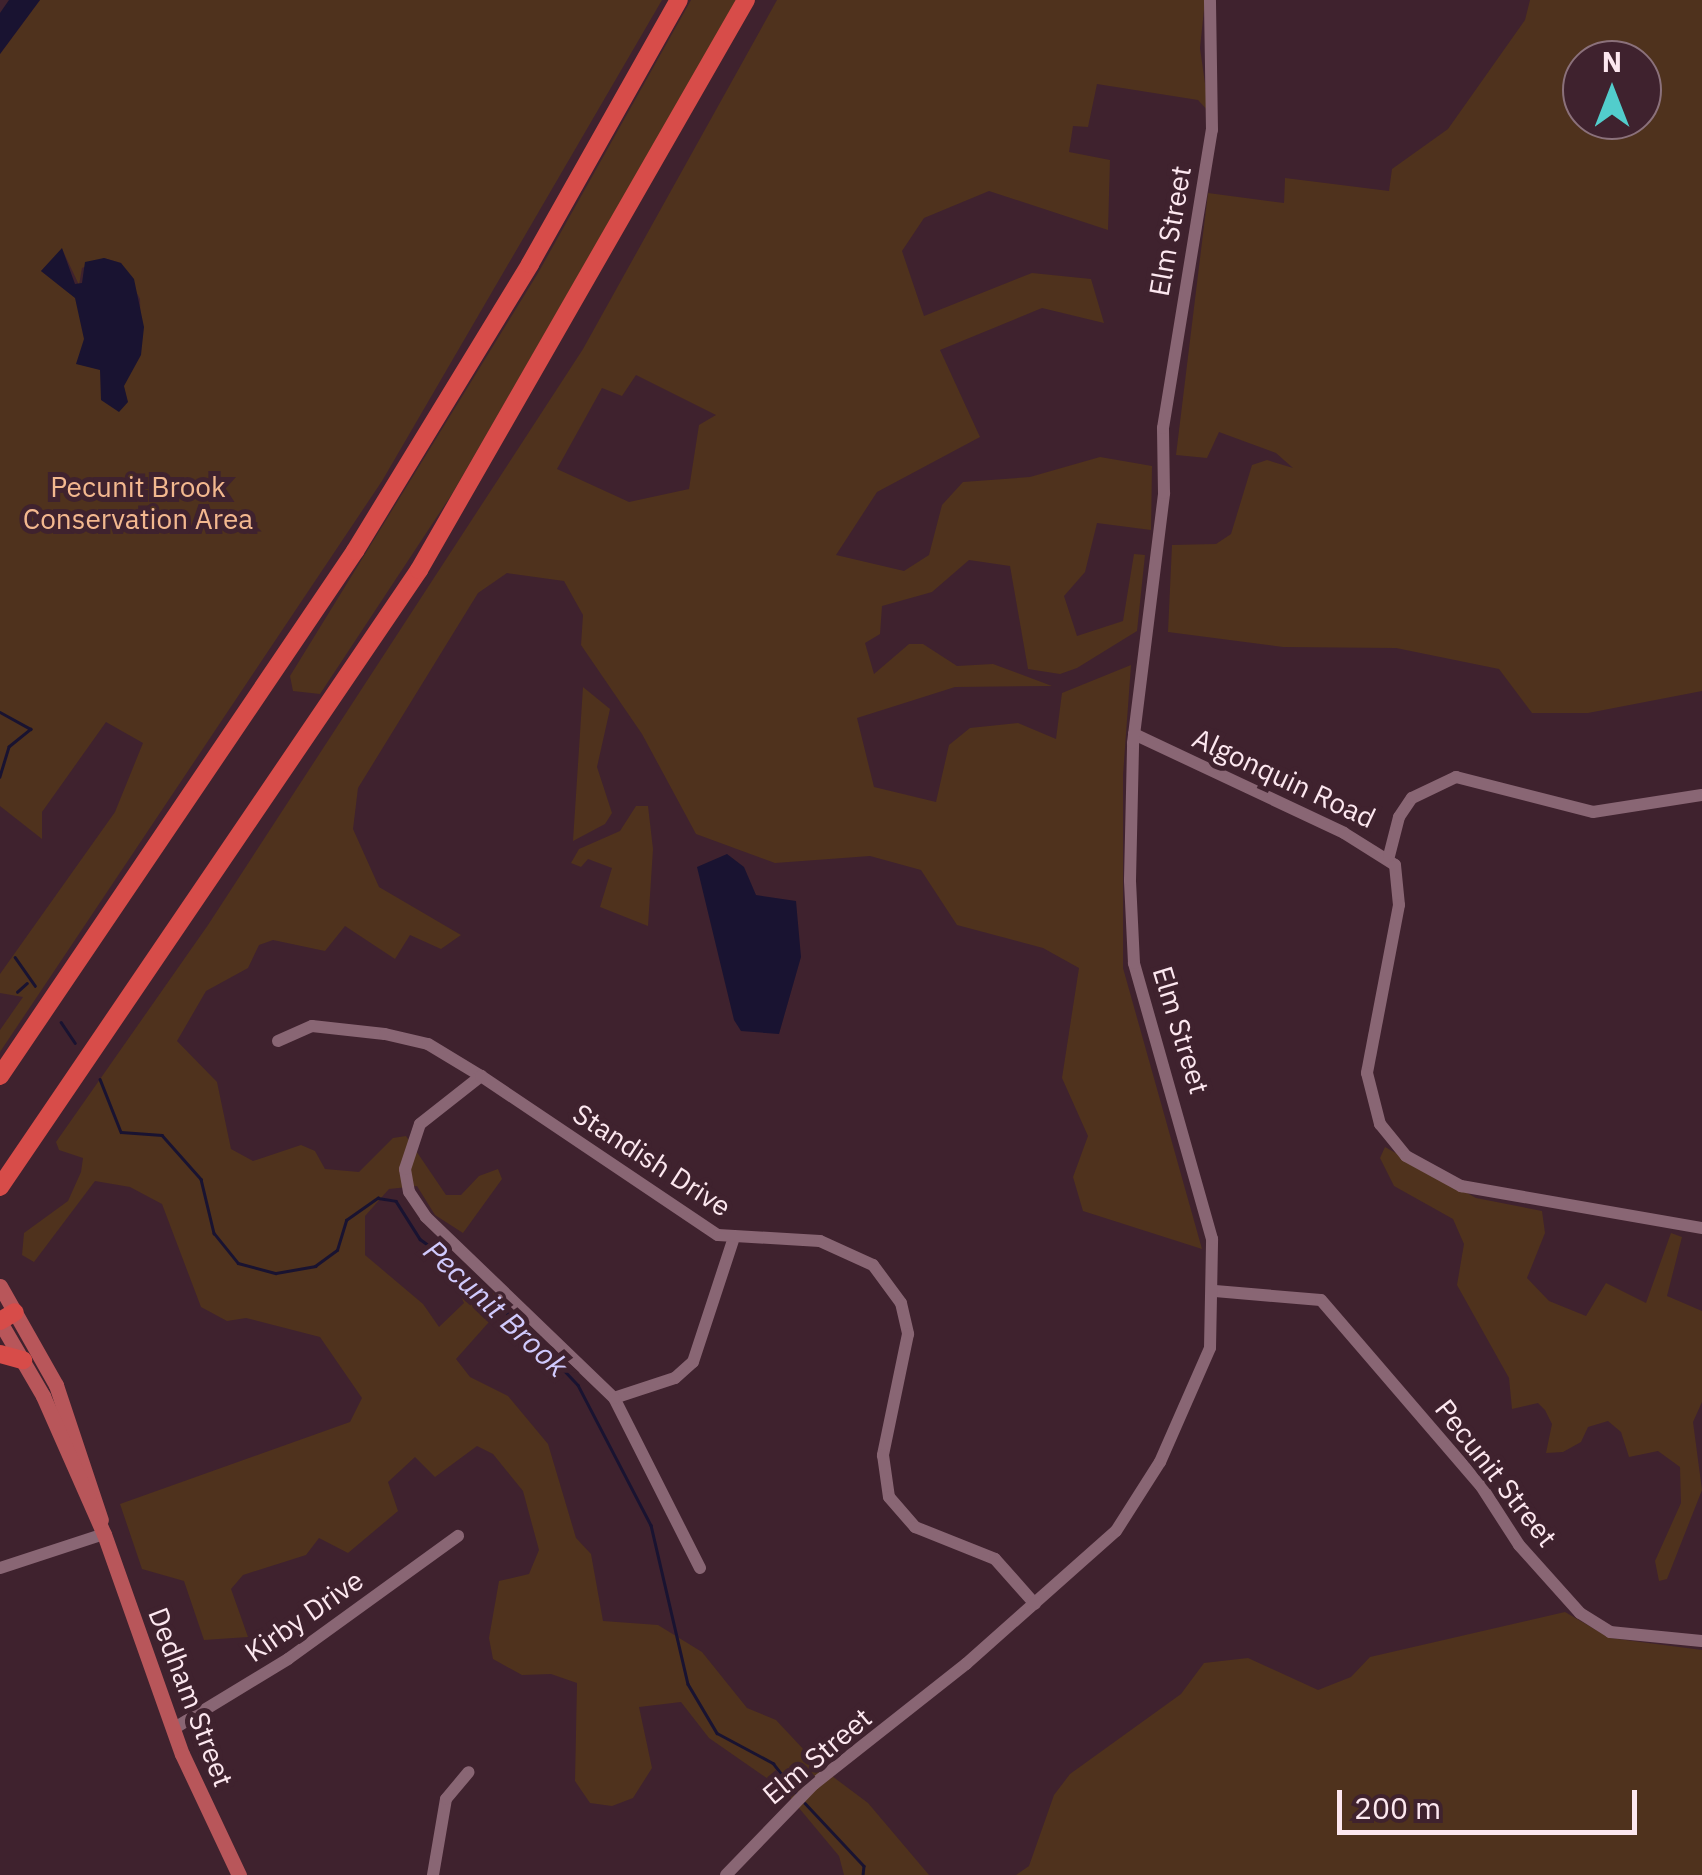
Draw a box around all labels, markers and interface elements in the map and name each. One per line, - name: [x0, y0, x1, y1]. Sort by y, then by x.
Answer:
- north arrow: [1562, 40, 1662, 140]
- text: N: [1602, 43, 1622, 80]
- street label: Elm Street: [1142, 163, 1198, 299]
- park label: Pecunit Brook Conservation Area: [23, 470, 253, 536]
- street label: Algonquin Road: [1187, 721, 1381, 835]
- street label: Elm Street: [1146, 962, 1216, 1098]
- street label: Standish Drive: [567, 1097, 737, 1223]
- water label: Pecunit Brook: [417, 1232, 575, 1384]
- street label: Pecunit Street: [1428, 1393, 1564, 1553]
- street label: Kirby Drive: [238, 1563, 370, 1669]
- street label: Dedham Street: [141, 1603, 241, 1791]
- street label: Elm Street: [756, 1701, 878, 1811]
- scale bar: [1342, 1770, 1642, 1832]
- text: 200 m: [1354, 1788, 1441, 1827]

